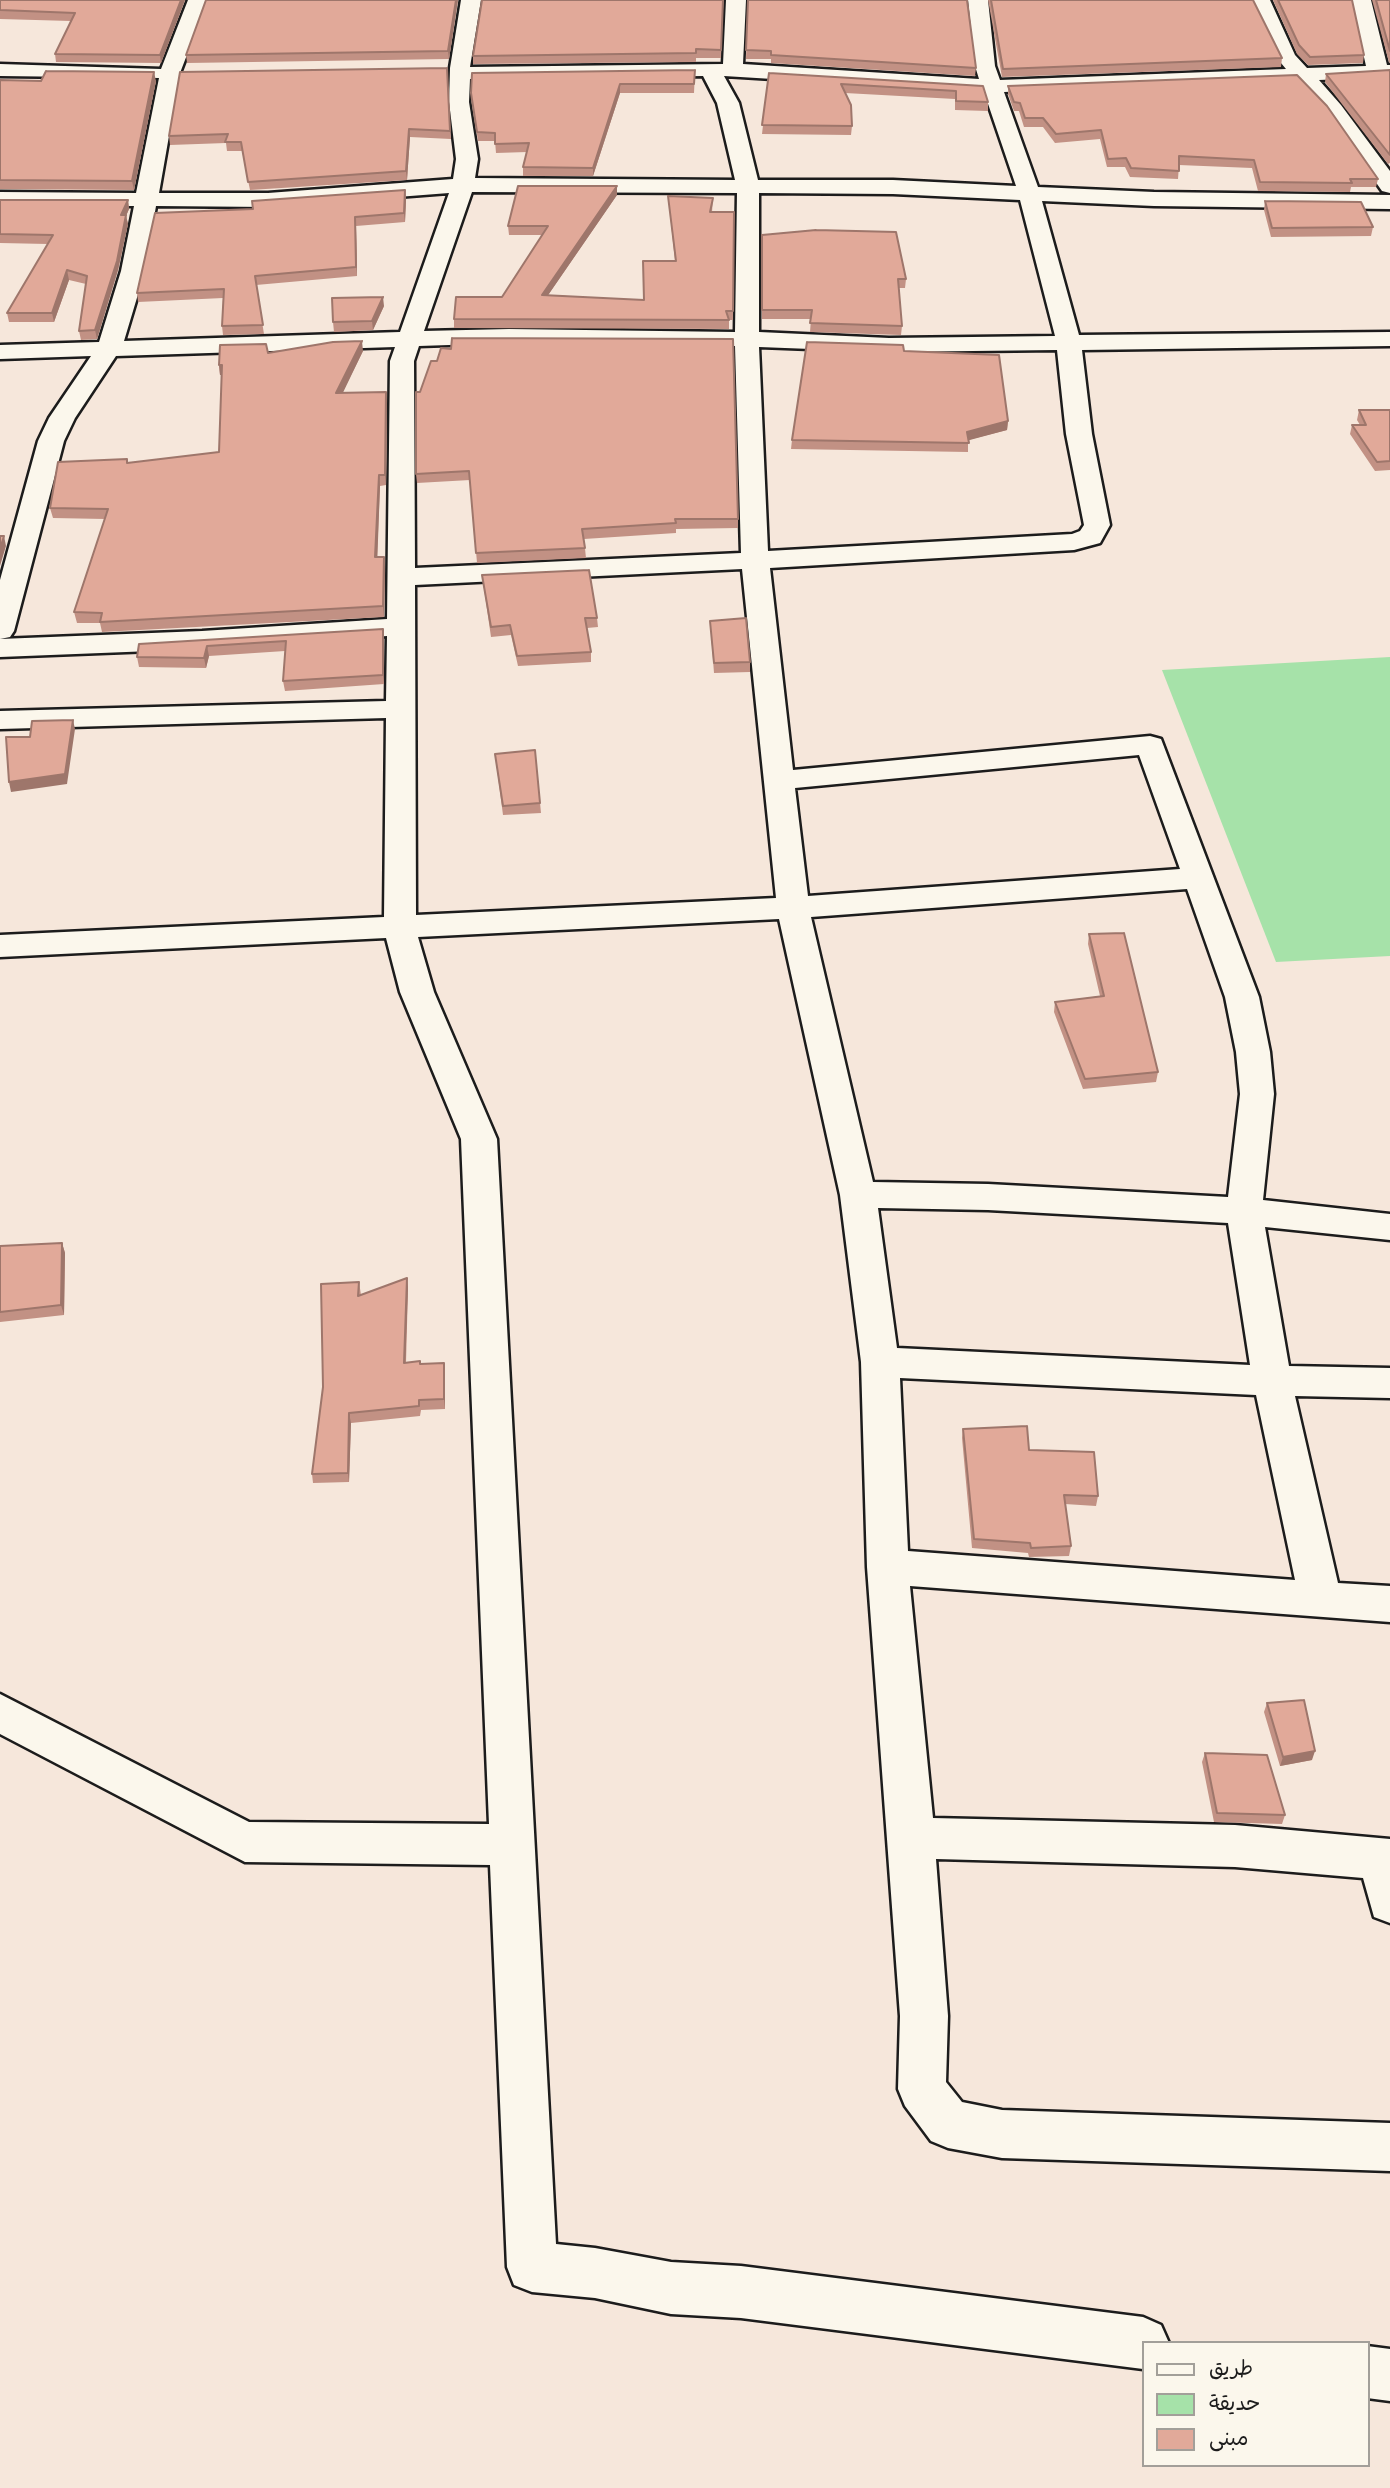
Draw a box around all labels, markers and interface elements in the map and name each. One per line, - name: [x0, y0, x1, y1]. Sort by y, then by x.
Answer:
- legend: [1142, 2341, 1369, 2467]
- text: طريق: [1209, 2355, 1253, 2383]
- text: حديقة: [1209, 2390, 1260, 2418]
- text: مبنى: [1209, 2425, 1248, 2453]

